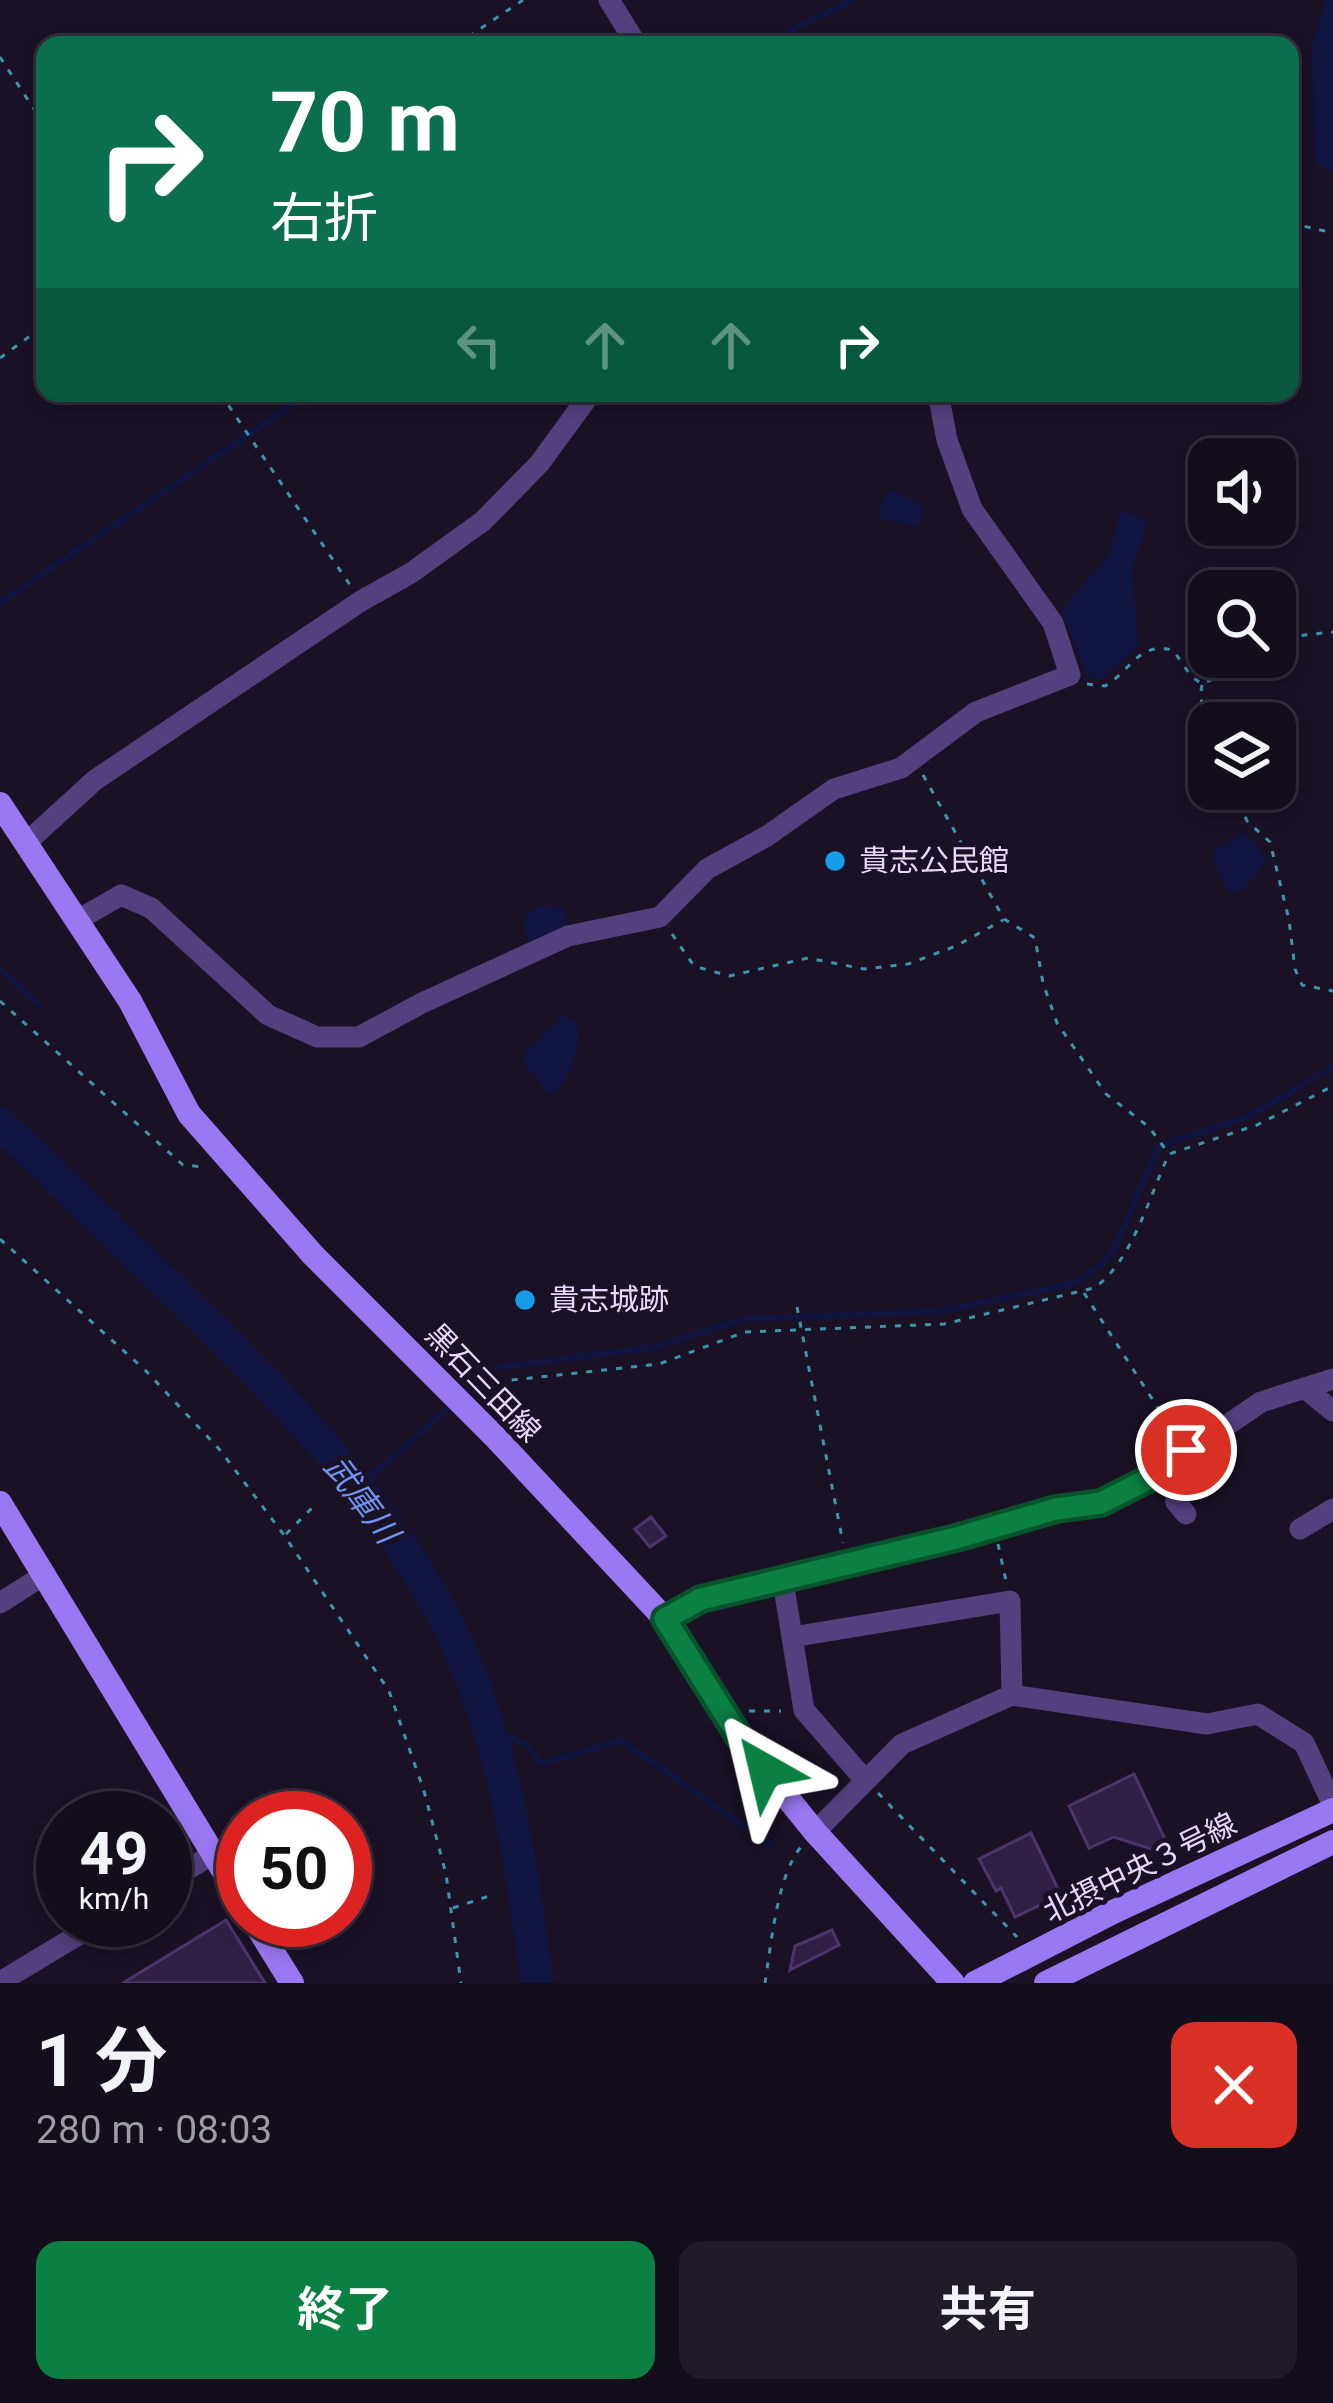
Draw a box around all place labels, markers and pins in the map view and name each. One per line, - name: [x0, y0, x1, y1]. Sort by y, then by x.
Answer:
- place label: 貴志公民館: [859, 843, 1009, 878]
- marker: 貴志公民館: [822, 848, 848, 874]
- place label: 貴志城跡: [549, 1282, 669, 1317]
- marker: 貴志城跡: [512, 1287, 538, 1313]
- pin: [1135, 1399, 1237, 1501]

